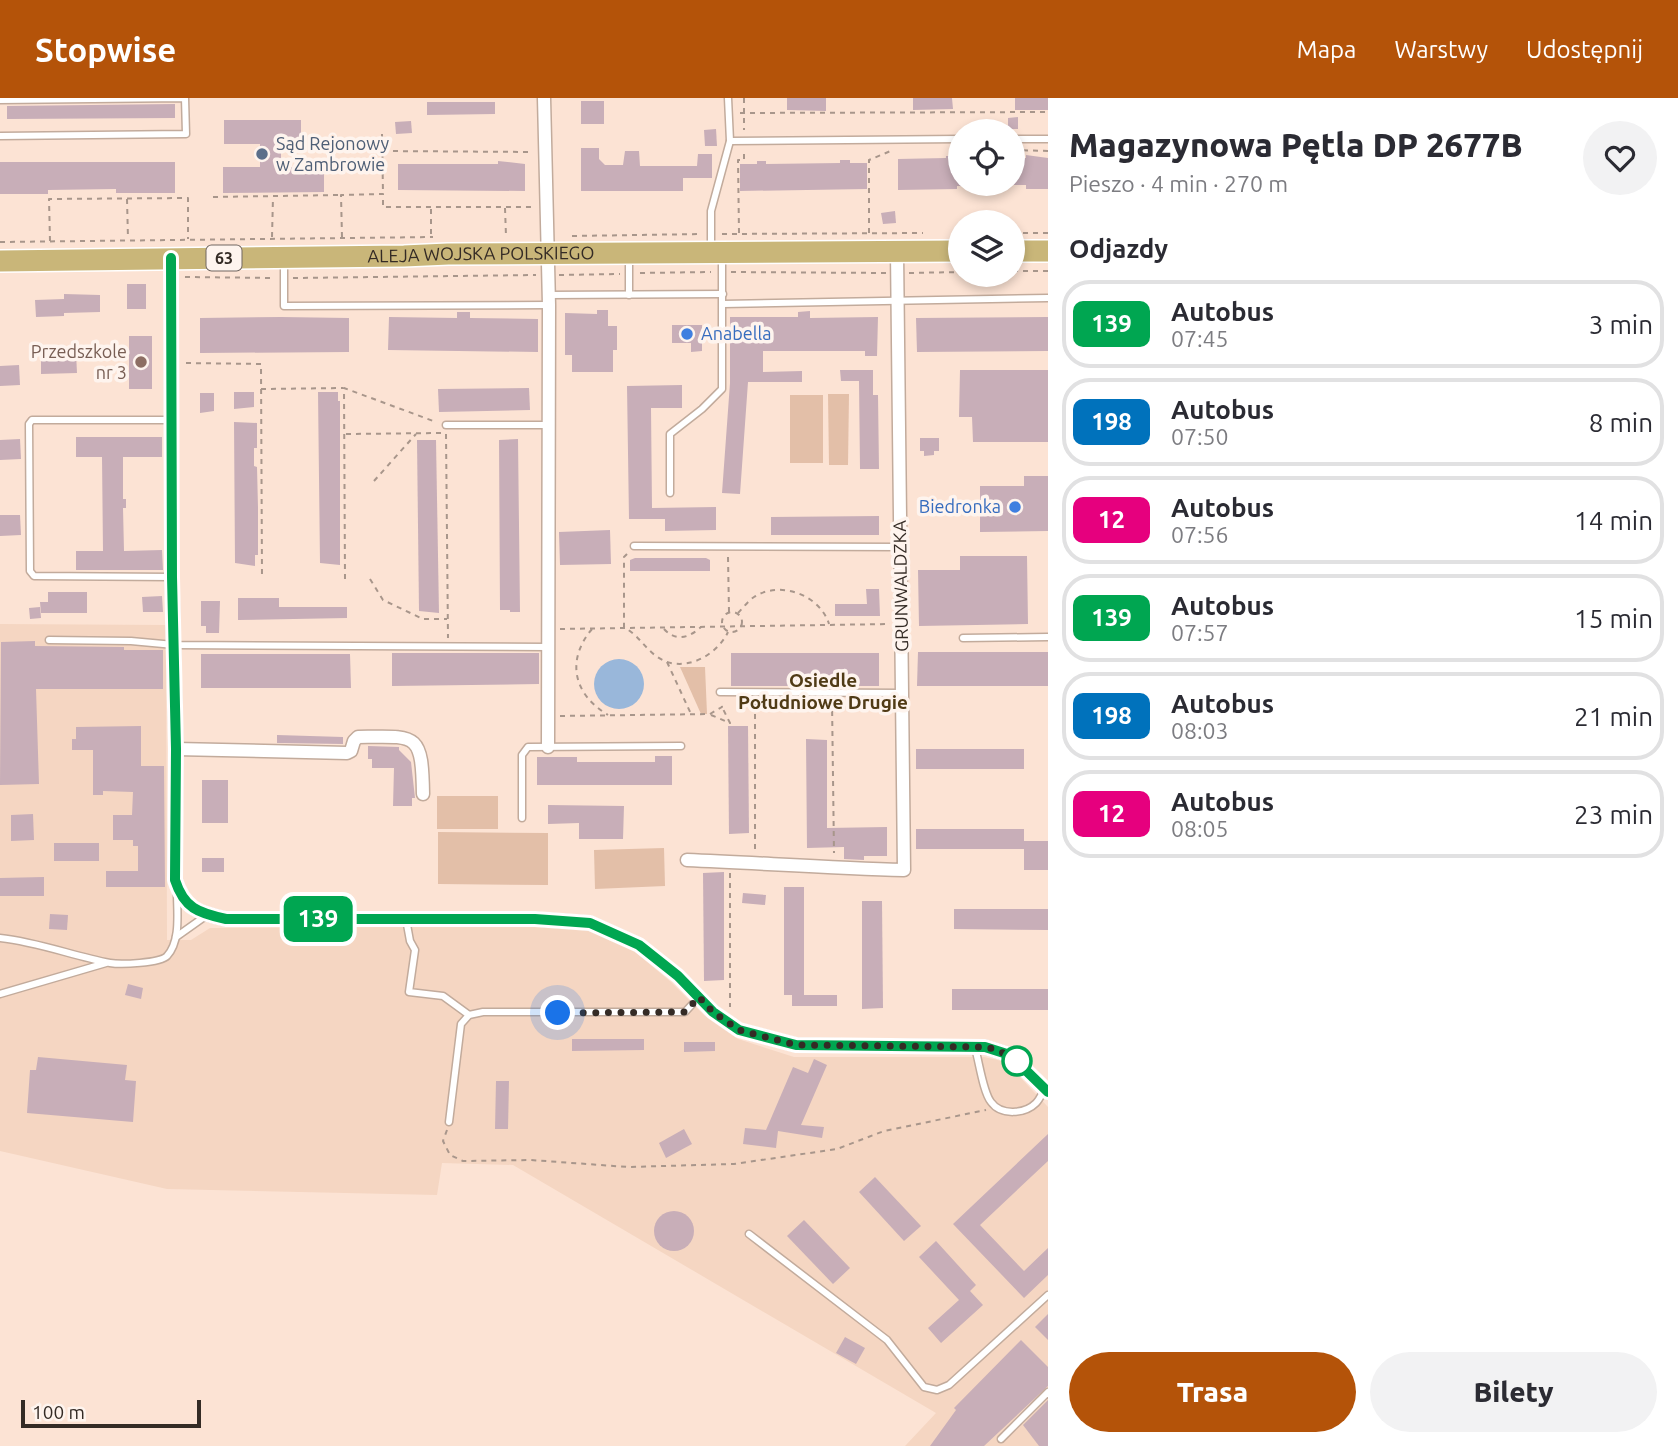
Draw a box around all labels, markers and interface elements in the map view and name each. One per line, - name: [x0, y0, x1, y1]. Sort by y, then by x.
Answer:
- text: Stopwise: [35, 31, 176, 68]
- text: Mapa: [1297, 36, 1356, 63]
- text: Warstwy: [1394, 36, 1488, 63]
- text: Udostępnij: [1526, 36, 1643, 63]
- map controls: [948, 119, 1025, 287]
- button: locate: [948, 119, 1025, 196]
- button: heart: [1583, 121, 1657, 195]
- text: Magazynowa Pętla DP 2677B: [1069, 126, 1523, 163]
- place label: Sąd Rejonowy w Zambrowie: [276, 133, 389, 174]
- marker: Sąd Rejonowy w Zambrowie: [254, 146, 270, 162]
- text: Pieszo · 4 min · 270 m: [1069, 171, 1288, 196]
- button: layers: [948, 210, 1025, 287]
- text: Odjazdy: [1069, 234, 1168, 263]
- street label: ALEJA WOJSKA POLSKIEGO: [367, 242, 594, 265]
- road number: 63: [206, 246, 242, 270]
- text: Autobus: [1171, 297, 1274, 326]
- text: 139: [1091, 310, 1132, 337]
- text: 3 min: [1589, 310, 1653, 339]
- place label: Anabella: [701, 323, 771, 343]
- marker: Anabella: [679, 326, 695, 342]
- text: 07:45: [1171, 326, 1229, 351]
- place label: Przedszkole nr 3: [31, 341, 127, 382]
- marker: Przedszkole nr 3: [133, 354, 149, 370]
- text: Autobus: [1171, 395, 1274, 424]
- text: 198: [1091, 408, 1132, 435]
- text: 8 min: [1589, 408, 1653, 437]
- text: 07:50: [1171, 424, 1229, 449]
- text: Autobus: [1171, 493, 1274, 522]
- place label: Biedronka: [919, 496, 1001, 516]
- marker: Biedronka: [1007, 499, 1023, 515]
- text: 12: [1098, 506, 1125, 533]
- text: 14 min: [1574, 506, 1653, 535]
- street label: GRUNWALDZKA: [889, 520, 911, 652]
- text: 07:56: [1171, 522, 1229, 547]
- text: Autobus: [1171, 591, 1274, 620]
- text: 139: [1091, 604, 1132, 631]
- text: 15 min: [1574, 604, 1653, 633]
- text: 07:57: [1171, 620, 1229, 645]
- district label: Osiedle Południowe Drugie: [738, 669, 908, 713]
- text: Autobus: [1171, 689, 1274, 718]
- text: 198: [1091, 702, 1132, 729]
- text: 21 min: [1574, 702, 1653, 731]
- text: 08:03: [1171, 718, 1229, 743]
- text: Autobus: [1171, 787, 1274, 816]
- text: 12: [1098, 800, 1125, 827]
- text: 23 min: [1574, 800, 1653, 829]
- text: 08:05: [1171, 816, 1229, 841]
- line badge: 139: [278, 896, 358, 942]
- text: 139: [298, 905, 338, 932]
- your location: [540, 995, 575, 1030]
- unlabelled marker: [1002, 1046, 1032, 1076]
- button: Trasa: [1069, 1352, 1356, 1432]
- button: Bilety: [1370, 1352, 1657, 1432]
- scale bar: [21, 1397, 201, 1429]
- text: 100 m: [32, 1401, 85, 1423]

